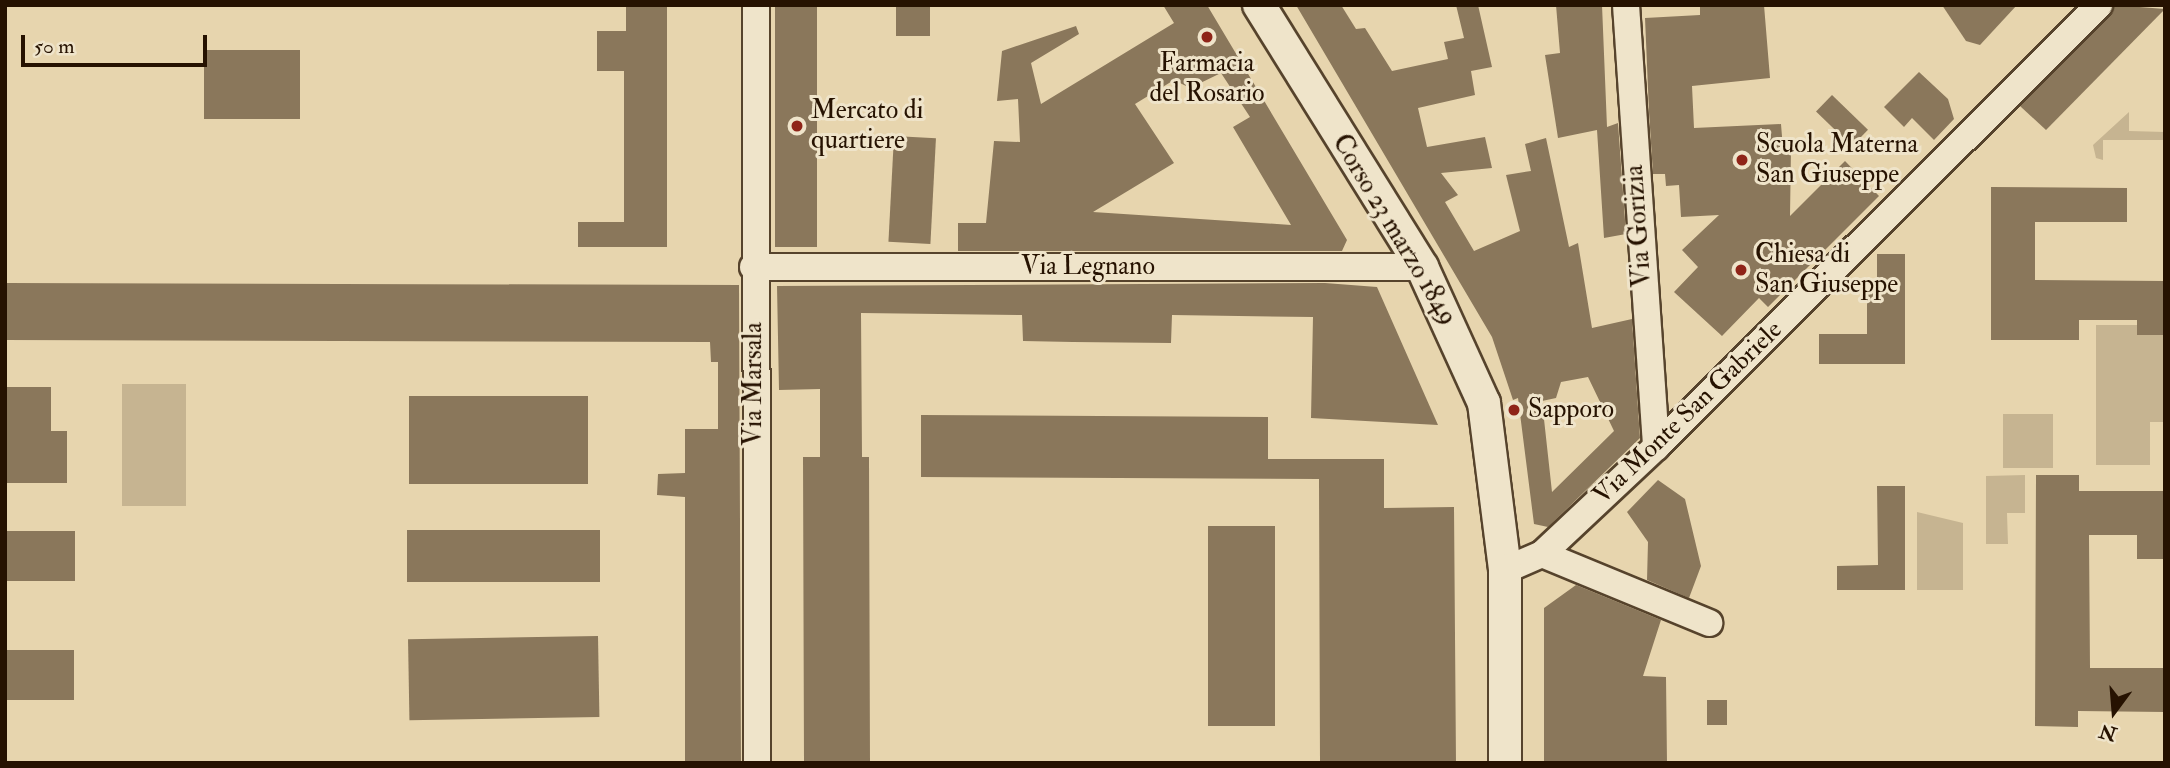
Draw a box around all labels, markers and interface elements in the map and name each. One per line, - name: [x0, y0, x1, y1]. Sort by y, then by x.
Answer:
- scale bar: [24, 21, 210, 65]
- marker: Farmacia del Rosario: [1199, 29, 1215, 45]
- text: 50 m: [34, 33, 75, 60]
- place label: Farmacia del Rosario: [1149, 48, 1265, 110]
- place label: Mercato di quartiere: [811, 95, 923, 156]
- marker: Mercato di quartiere: [789, 118, 805, 134]
- street label: Corso 23 marzo 1849: [1325, 129, 1463, 331]
- place label: Scuola Materna San Giuseppe: [1756, 129, 1918, 190]
- marker: Scuola Materna San Giuseppe: [1734, 152, 1750, 168]
- street label: Via Gorizia: [1619, 164, 1659, 288]
- place label: Chiesa di San Giuseppe: [1755, 239, 1898, 300]
- street label: Via Legnano: [1021, 251, 1155, 283]
- marker: Chiesa di San Giuseppe: [1733, 262, 1749, 278]
- street label: Via Monte San Gabriele: [1587, 315, 1789, 511]
- street label: Via Marsala: [738, 322, 770, 446]
- place label: Sapporo: [1528, 394, 1614, 426]
- marker: Sapporo: [1506, 402, 1522, 418]
- north arrow: [2079, 677, 2149, 747]
- text: N: [2097, 718, 2120, 746]

